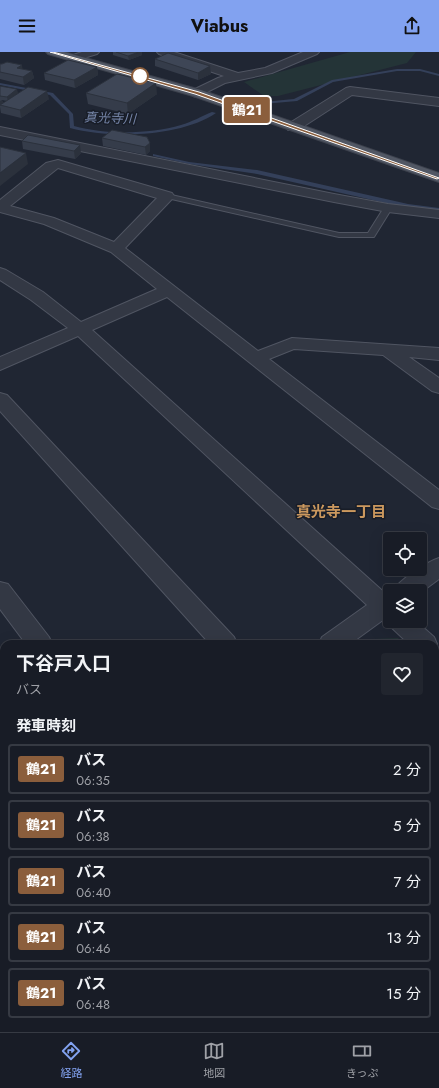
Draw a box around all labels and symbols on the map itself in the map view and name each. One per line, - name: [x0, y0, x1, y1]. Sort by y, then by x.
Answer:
- unlabelled marker: [131, 67, 149, 85]
- line badge: 鶴21: [224, 97, 270, 123]
- water label: 真光寺川: [84, 108, 138, 128]
- district label: 真光寺一丁目: [296, 501, 386, 523]

